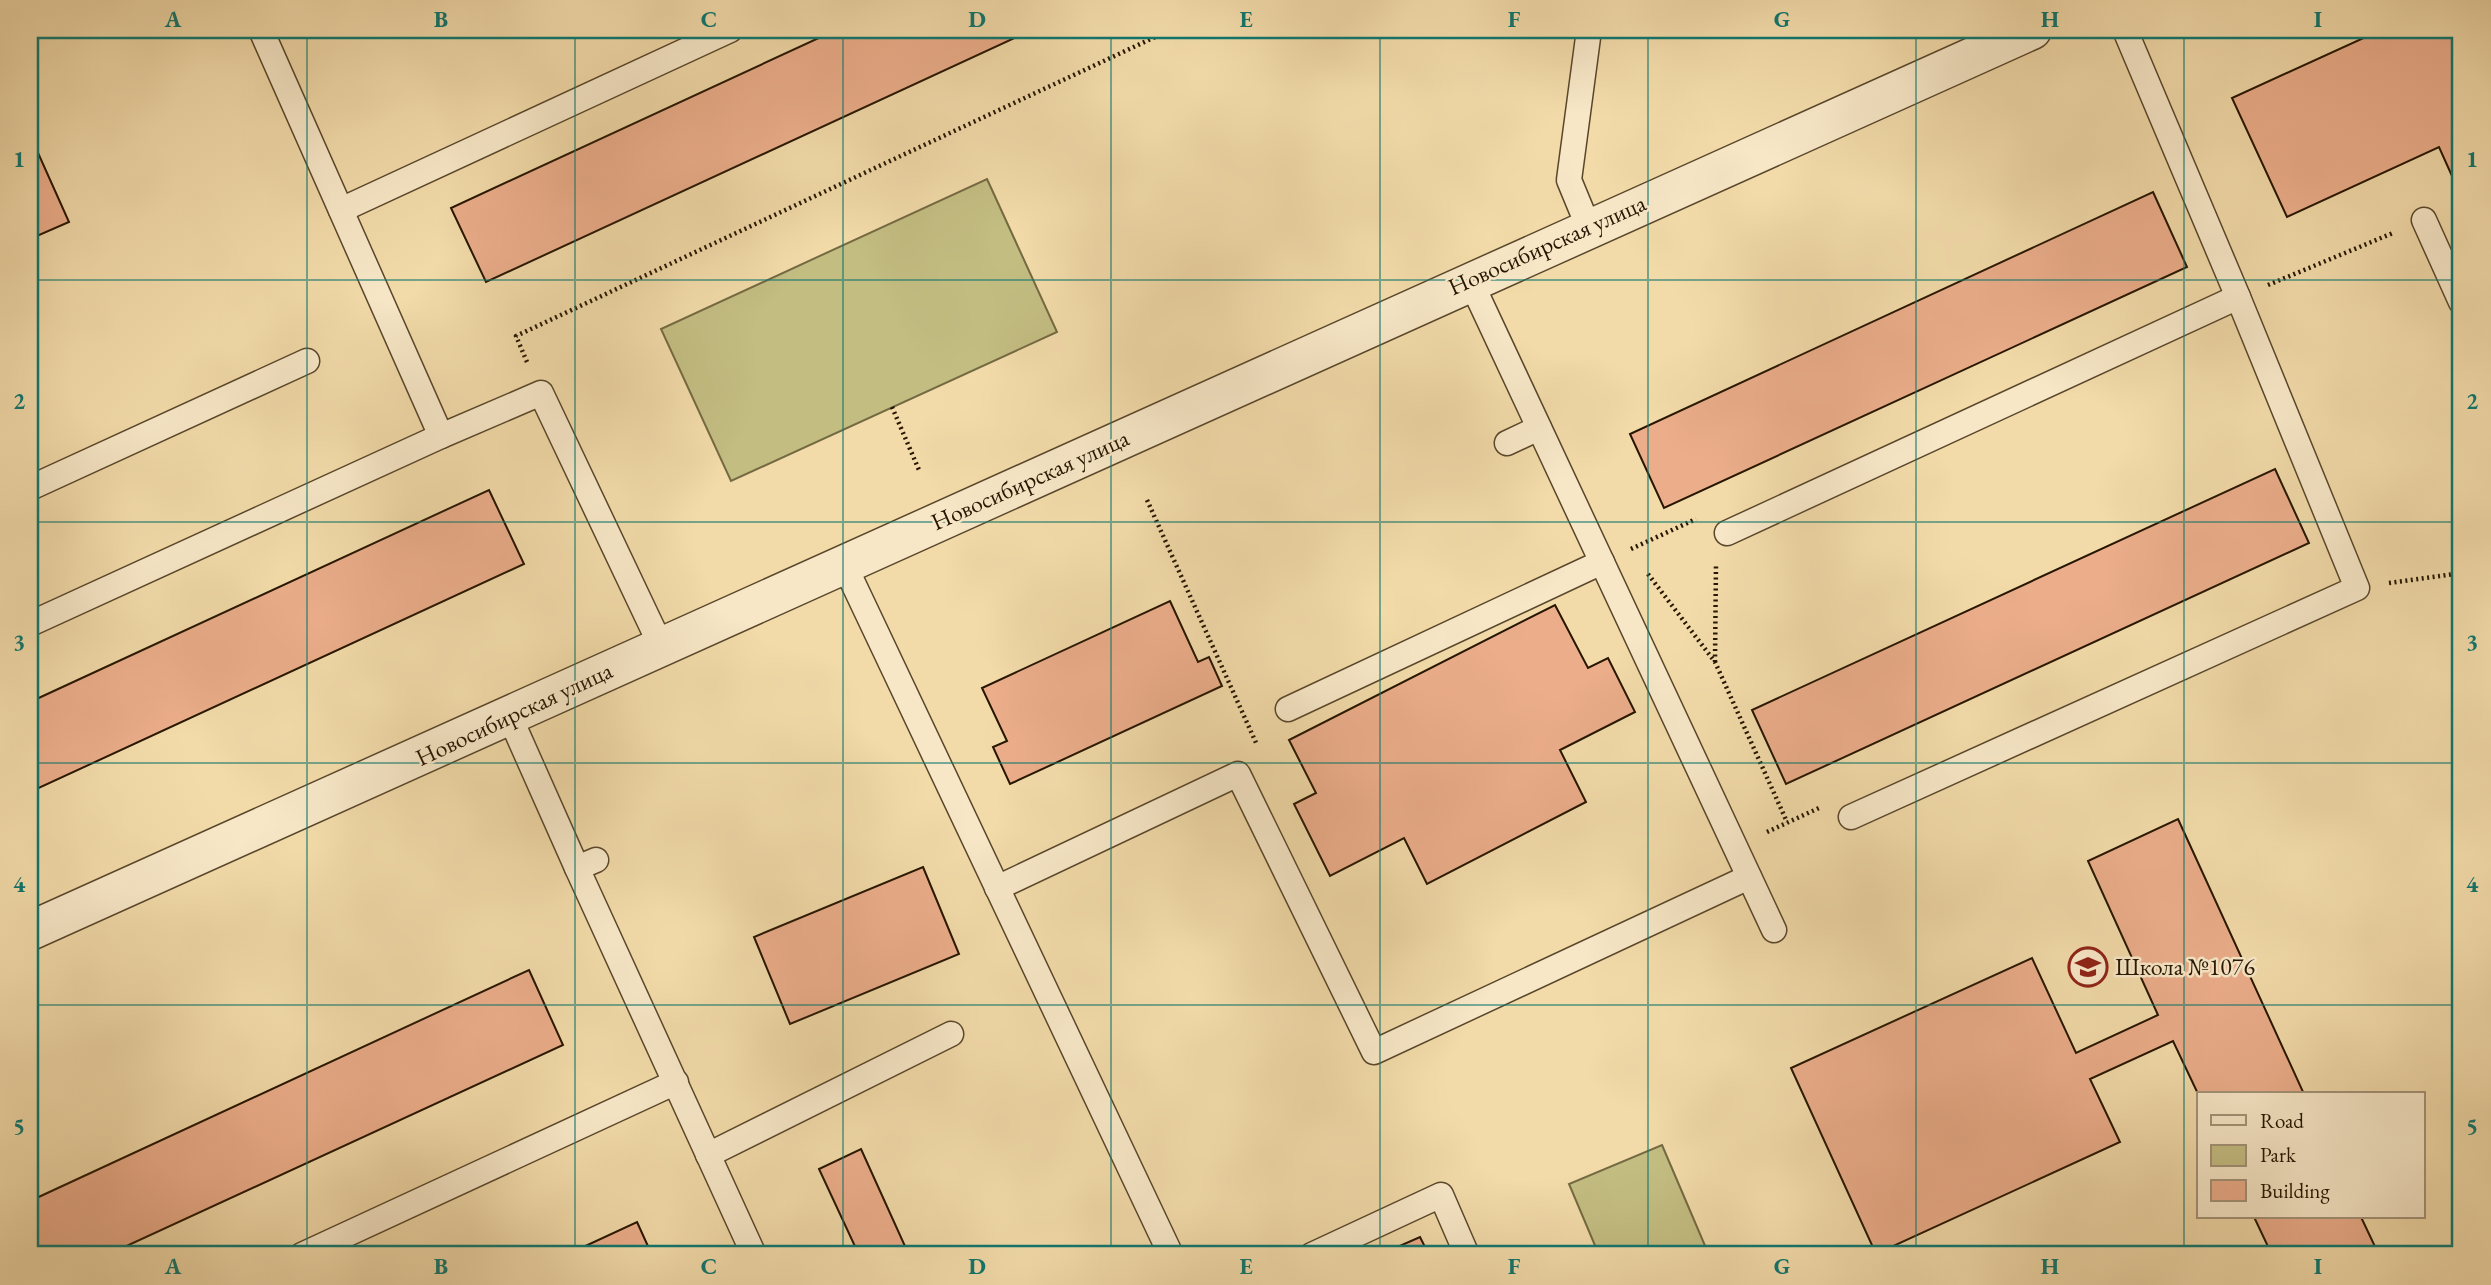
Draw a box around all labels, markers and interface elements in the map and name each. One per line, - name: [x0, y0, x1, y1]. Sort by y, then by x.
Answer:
- text: A: [164, 4, 182, 34]
- text: B: [434, 4, 448, 34]
- text: C: [701, 4, 717, 34]
- text: D: [968, 4, 986, 34]
- text: E: [1239, 4, 1253, 34]
- text: F: [1508, 4, 1521, 34]
- text: G: [1774, 4, 1790, 34]
- text: H: [2041, 4, 2059, 34]
- text: I: [2314, 4, 2322, 34]
- text: 1: [13, 144, 25, 174]
- text: 1: [2466, 144, 2478, 174]
- street label: Новосибирская улица: [1443, 187, 1651, 302]
- text: 2: [13, 386, 25, 416]
- text: 2: [2466, 386, 2478, 416]
- street label: Новосибирская улица: [926, 422, 1134, 537]
- text: 3: [13, 627, 25, 657]
- text: 3: [2466, 627, 2478, 657]
- street label: Новосибирская улица: [410, 654, 618, 773]
- text: 4: [13, 869, 26, 899]
- text: 4: [2466, 869, 2479, 899]
- school or university icon: Школа №1076: [2067, 946, 2109, 988]
- place label: Школа №1076: [2115, 951, 2255, 982]
- legend: [2197, 1092, 2424, 1218]
- text: Road: [2260, 1107, 2304, 1134]
- text: 5: [13, 1111, 25, 1141]
- text: 5: [2466, 1111, 2478, 1141]
- text: Park: [2260, 1141, 2297, 1168]
- text: Building: [2260, 1177, 2330, 1204]
- text: A: [164, 1251, 182, 1281]
- text: B: [434, 1251, 448, 1281]
- text: C: [701, 1251, 717, 1281]
- text: D: [968, 1251, 986, 1281]
- text: E: [1239, 1251, 1253, 1281]
- text: F: [1508, 1251, 1521, 1281]
- text: G: [1774, 1251, 1790, 1281]
- text: H: [2041, 1251, 2059, 1281]
- text: I: [2314, 1251, 2322, 1281]

